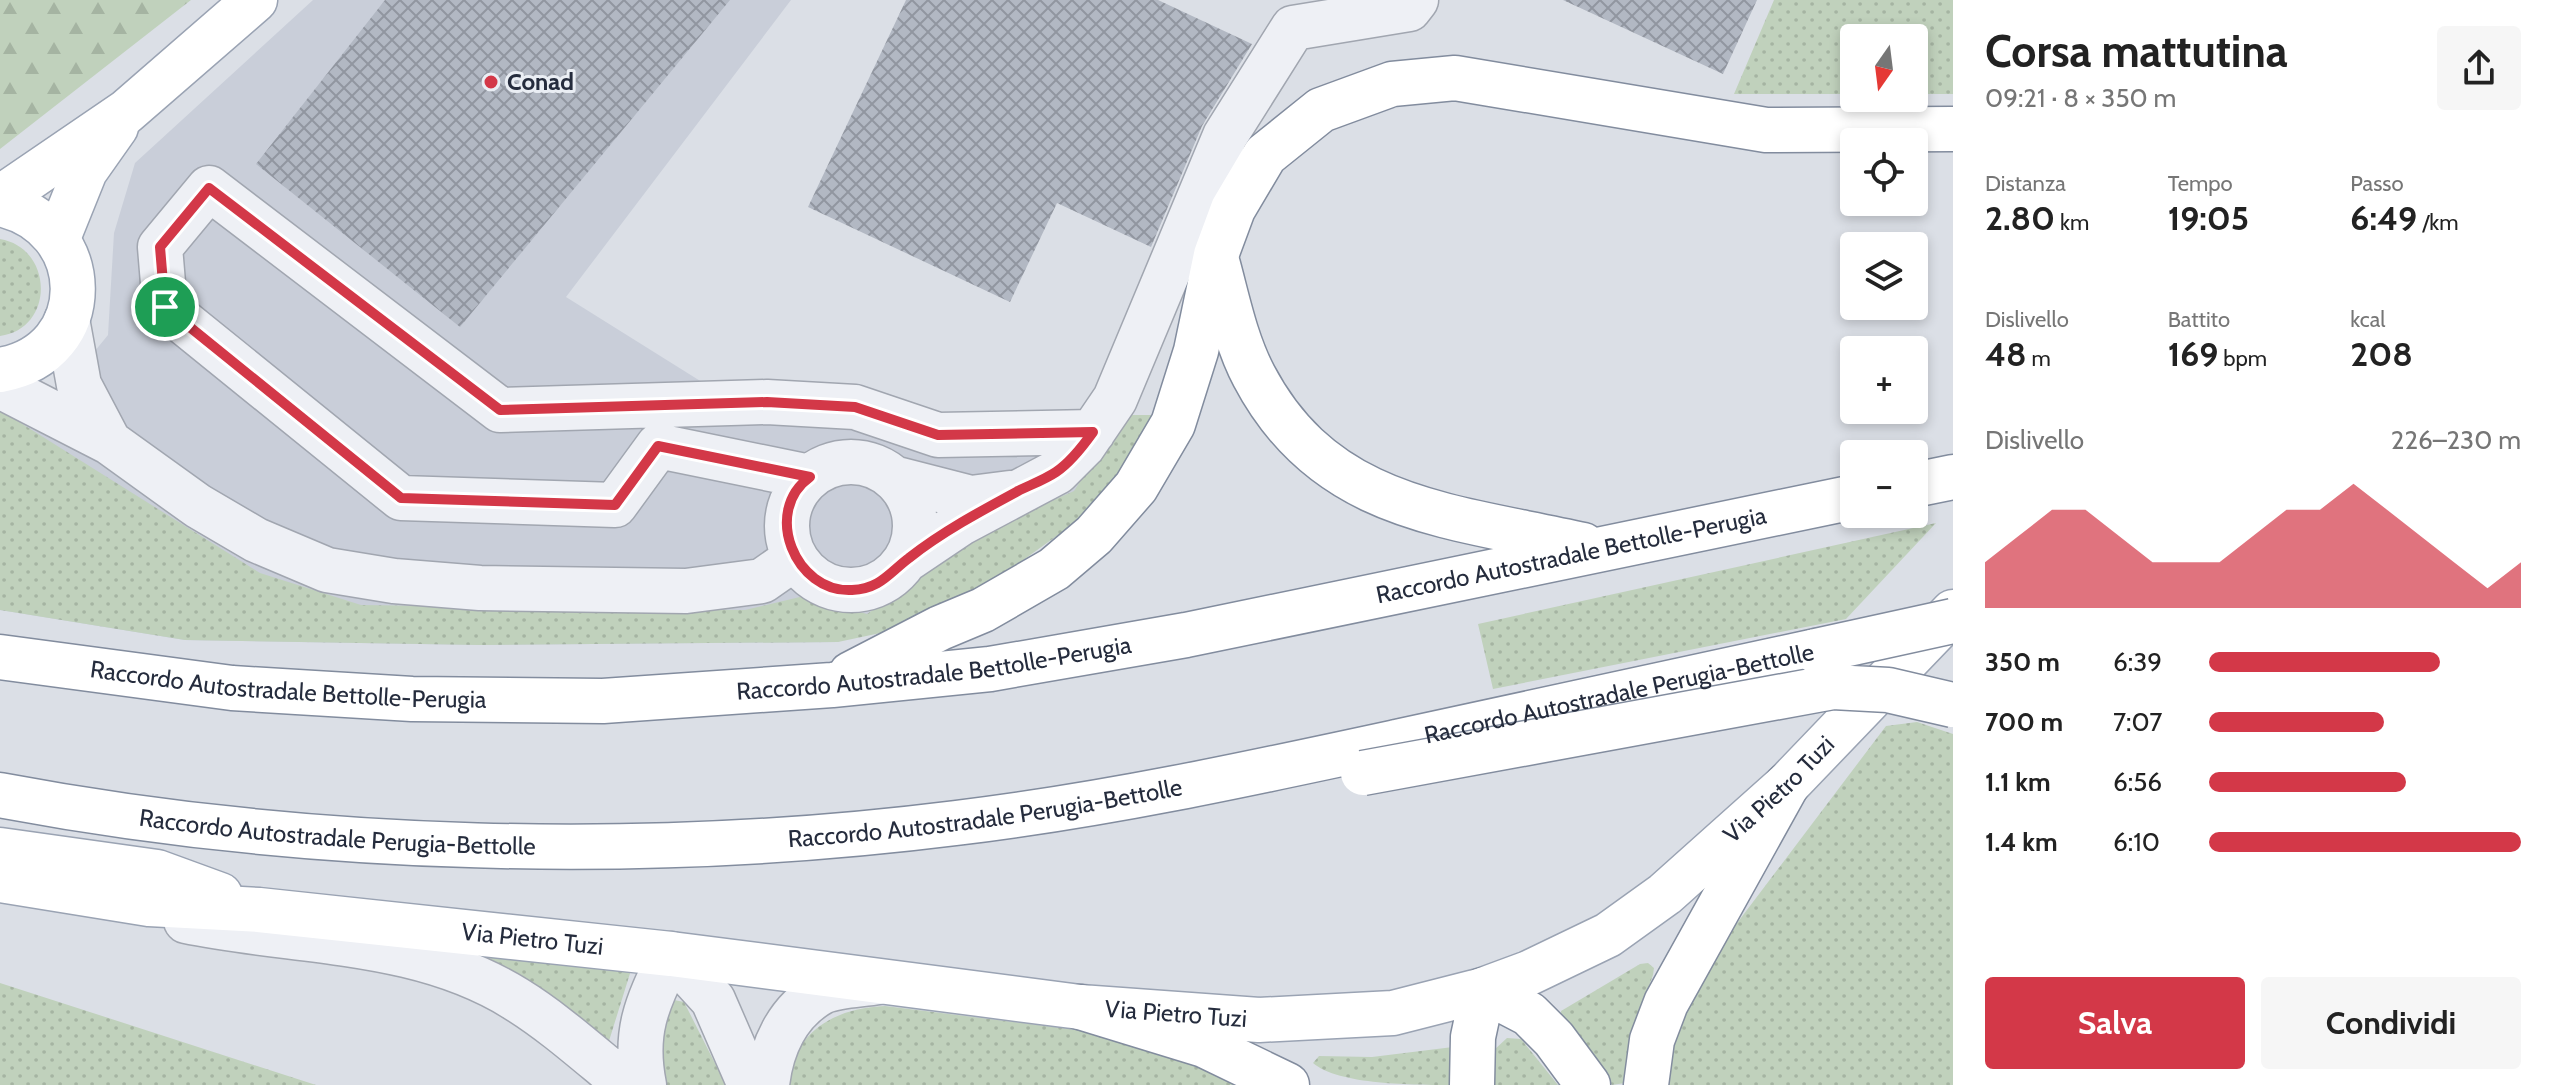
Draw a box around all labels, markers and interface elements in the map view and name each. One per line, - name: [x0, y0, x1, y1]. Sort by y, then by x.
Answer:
- north arrow: [1840, 24, 1928, 112]
- map controls: [1840, 24, 1928, 528]
- text: Corsa mattutina: [1985, 25, 2288, 78]
- button: share: [2437, 26, 2521, 110]
- place label: Conad: [507, 67, 574, 96]
- marker: Conad: [482, 73, 500, 91]
- text: 09:21 · 8 × 350 m: [1985, 82, 2176, 114]
- button: locate: [1840, 128, 1928, 216]
- text: Distanza: [1985, 170, 2066, 197]
- text: Tempo: [2168, 170, 2233, 197]
- text: Passo: [2350, 170, 2403, 197]
- text: 2.80: [1985, 197, 2055, 239]
- text: 19:05: [2168, 197, 2249, 239]
- text: 6:49: [2350, 197, 2417, 239]
- text: km: [2055, 209, 2089, 236]
- text: /km: [2417, 209, 2458, 236]
- button: layers: [1840, 232, 1928, 320]
- pin: [131, 273, 199, 341]
- icon: arrive: [143, 285, 187, 329]
- text: Dislivello: [1985, 306, 2069, 333]
- text: Battito: [2168, 306, 2230, 333]
- text: kcal: [2350, 306, 2385, 333]
- text: 48: [1985, 333, 2027, 375]
- text: 169: [2168, 333, 2218, 375]
- text: 208: [2350, 333, 2413, 375]
- button: +: [1840, 336, 1928, 424]
- text: m: [2027, 345, 2051, 372]
- text: bpm: [2218, 345, 2267, 372]
- text: Dislivello: [1985, 424, 2084, 456]
- text: 226–230 m: [2391, 424, 2521, 456]
- button: −: [1840, 440, 1928, 528]
- street label: Raccordo Autostradale Bettolle-Perugia: [1373, 500, 1769, 609]
- street label: Raccordo Autostradale Bettolle-Perugia: [735, 630, 1134, 706]
- street label: Raccordo Autostradale Perugia-Bettolle: [1422, 637, 1816, 750]
- text: 350 m: [1985, 646, 2060, 678]
- text: 6:39: [2113, 646, 2162, 678]
- street label: Raccordo Autostradale Bettolle-Perugia: [88, 654, 487, 714]
- text: 700 m: [1985, 706, 2063, 738]
- text: 7:07: [2113, 706, 2162, 738]
- street label: Via Pietro Tuzi: [1717, 730, 1840, 849]
- text: 1.1 km: [1985, 766, 2051, 798]
- text: 6:56: [2113, 766, 2162, 798]
- street label: Raccordo Autostradale Perugia-Bettolle: [787, 772, 1184, 853]
- street label: Raccordo Autostradale Perugia-Bettolle: [137, 803, 536, 861]
- text: 1.4 km: [1985, 826, 2058, 858]
- text: 6:10: [2113, 826, 2160, 858]
- street label: Via Pietro Tuzi: [460, 917, 605, 961]
- button: Salva: [1985, 977, 2245, 1069]
- button: Condividi: [2261, 977, 2521, 1069]
- street label: Via Pietro Tuzi: [1104, 994, 1248, 1033]

